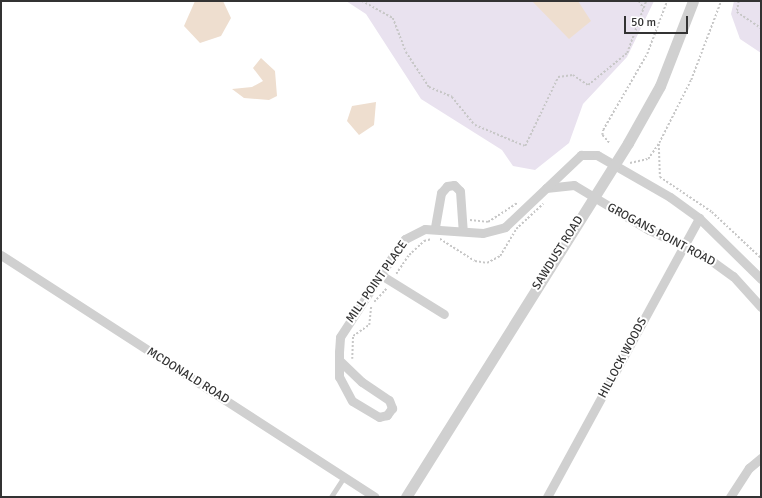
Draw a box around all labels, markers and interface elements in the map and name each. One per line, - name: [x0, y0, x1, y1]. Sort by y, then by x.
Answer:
- scale bar: [626, 8, 690, 34]
- text: 50 m: [631, 15, 656, 30]
- street label: GROGANS POINT ROAD: [605, 200, 717, 270]
- street label: SAWDUST ROAD: [530, 213, 586, 293]
- street label: MILL POINT PLACE: [343, 238, 411, 326]
- street label: HILLOCK WOODS: [596, 315, 650, 401]
- street label: MCDONALD ROAD: [144, 345, 232, 407]

